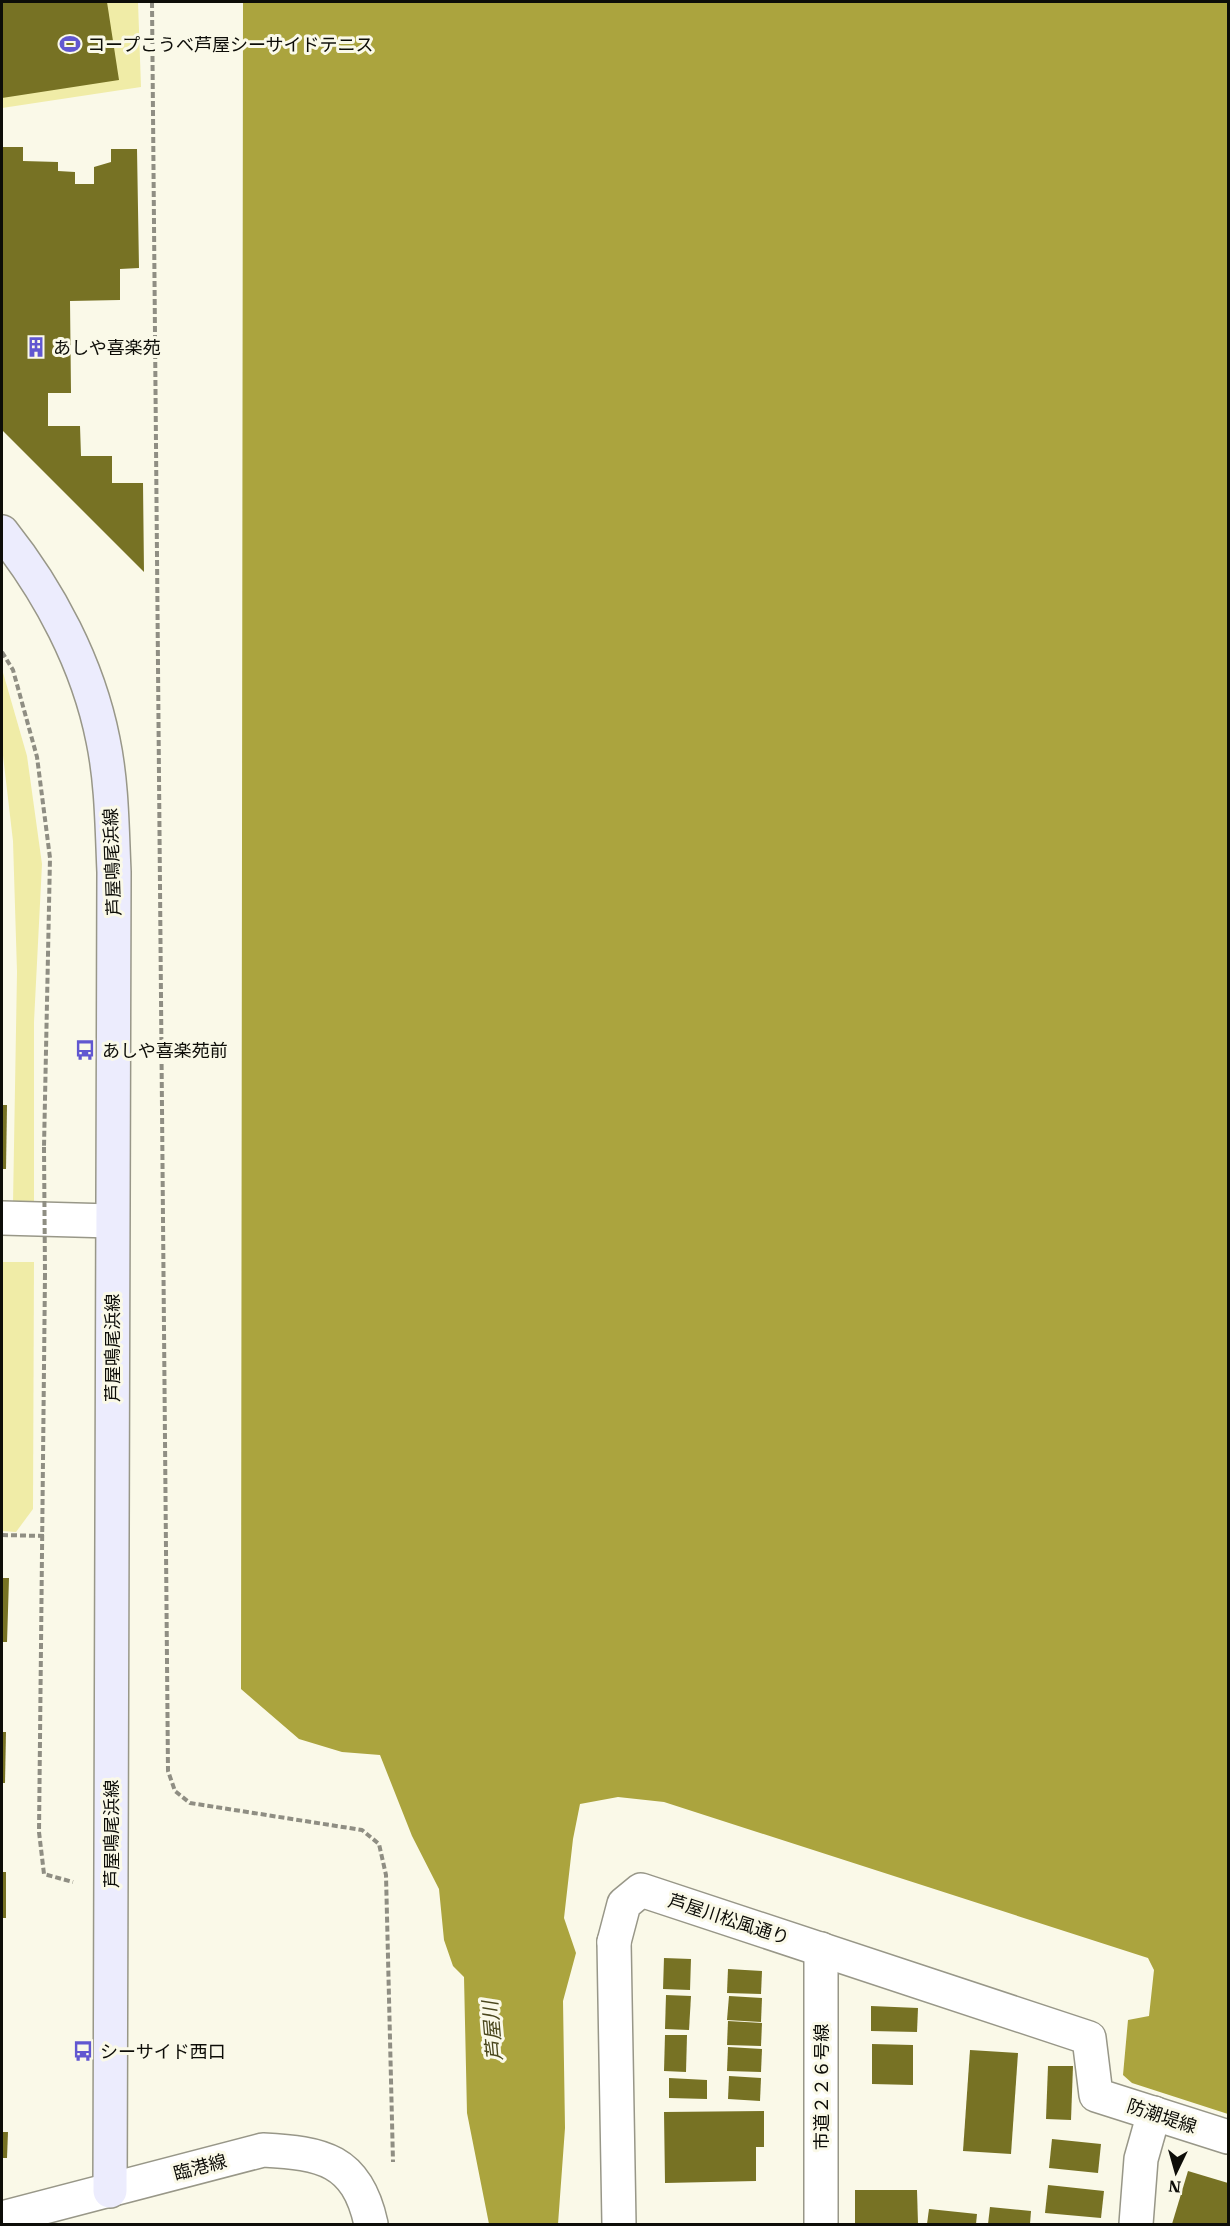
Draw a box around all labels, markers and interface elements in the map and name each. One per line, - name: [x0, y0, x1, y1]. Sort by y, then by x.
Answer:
- sports icon: コープこうべ芦屋シーサイドテニス: [58, 32, 82, 56]
- place label: コープこうべ芦屋シーサイドテニス: [87, 33, 374, 56]
- building icon: あしや喜楽苑: [24, 335, 48, 359]
- place label: あしや喜楽苑: [53, 336, 161, 359]
- street label: 芦屋鳴尾浜線: [99, 808, 125, 916]
- bus stop icon: あしや喜楽苑前: [73, 1038, 97, 1062]
- place label: あしや喜楽苑前: [102, 1039, 228, 1062]
- street label: 芦屋鳴尾浜線: [101, 1294, 124, 1402]
- street label: 芦屋鳴尾浜線: [100, 1780, 123, 1888]
- street label: 芦屋川松風通り: [666, 1889, 792, 1949]
- water label: 芦屋川: [476, 1998, 508, 2062]
- street label: 市道２２６号線: [810, 2024, 833, 2150]
- bus stop icon: シーサイド西口: [71, 2039, 95, 2063]
- place label: シーサイド西口: [100, 2040, 226, 2063]
- street label: 防潮堤線: [1124, 2094, 1200, 2138]
- north arrow: [1146, 2142, 1206, 2202]
- street label: 臨港線: [171, 2149, 229, 2185]
- text: N: [1168, 2176, 1182, 2197]

